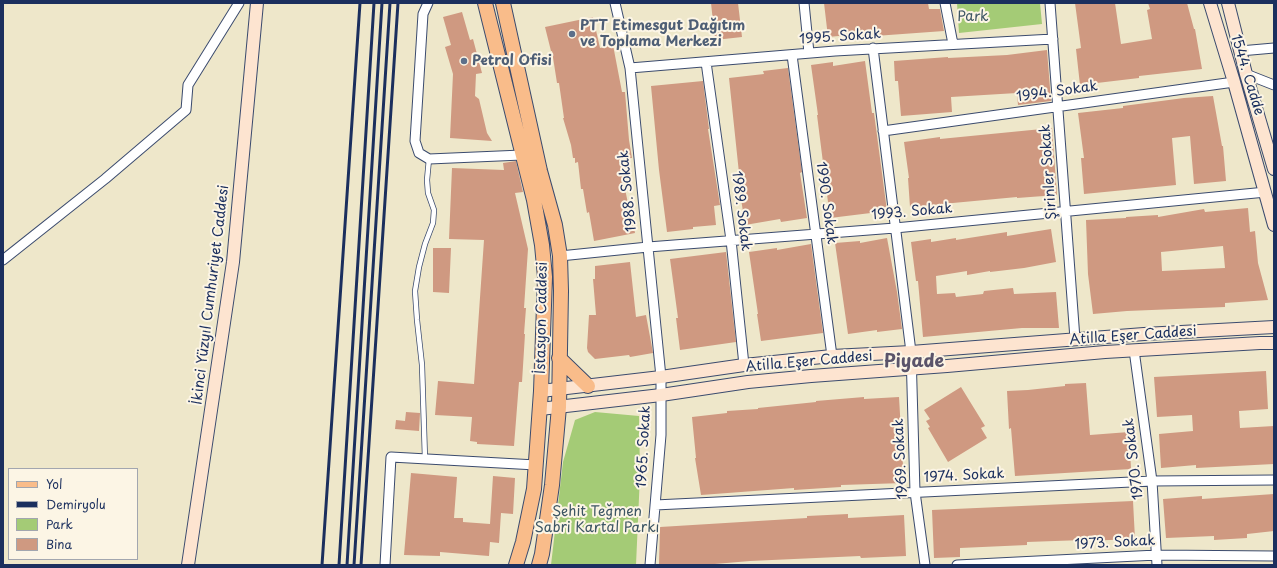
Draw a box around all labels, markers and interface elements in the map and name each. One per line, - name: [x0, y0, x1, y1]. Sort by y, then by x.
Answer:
- park label: Park: [957, 9, 989, 25]
- place label: PTT Etimesgut Dağıtım ve Toplama Merkezi: [580, 18, 745, 50]
- street label: 1995. Sokak: [799, 26, 881, 48]
- marker: PTT Etimesgut Dağıtım ve Toplama Merkezi: [567, 29, 577, 39]
- street label: 1544. Cadde: [1227, 33, 1267, 117]
- place label: Petrol Ofisi: [472, 53, 552, 69]
- marker: Petrol Ofisi: [459, 56, 469, 66]
- street label: 1994. Sokak: [1015, 78, 1099, 106]
- street label: Şirinler Sokak: [1037, 124, 1061, 220]
- street label: 1988. Sokak: [615, 150, 641, 232]
- street label: 1990. Sokak: [812, 161, 840, 245]
- street label: 1989. Sokak: [728, 170, 754, 252]
- street label: İkinci Yüzyıl Cumhuriyet Caddesi: [189, 184, 233, 406]
- street label: 1993. Sokak: [871, 200, 953, 224]
- street label: İstasyon Caddesi: [533, 262, 551, 374]
- street label: Atilla Eşer Caddesi: [1069, 323, 1197, 349]
- street label: Atilla Eşer Caddesi: [745, 348, 873, 376]
- district label: Piyade: [884, 351, 944, 373]
- street label: 1965. Sokak: [633, 405, 655, 489]
- street label: 1970. Sokak: [1121, 417, 1147, 501]
- street label: 1969. Sokak: [890, 418, 912, 500]
- street label: 1974. Sokak: [923, 466, 1005, 486]
- legend: [8, 468, 138, 560]
- text: Yol: [46, 475, 62, 493]
- text: Demiryolu: [46, 495, 106, 513]
- park label: Şehit Teğmen Sabri Kartal Parkı: [535, 504, 659, 536]
- text: Park: [46, 515, 73, 533]
- street label: 1973. Sokak: [1074, 533, 1156, 553]
- text: Bina: [46, 535, 72, 553]

